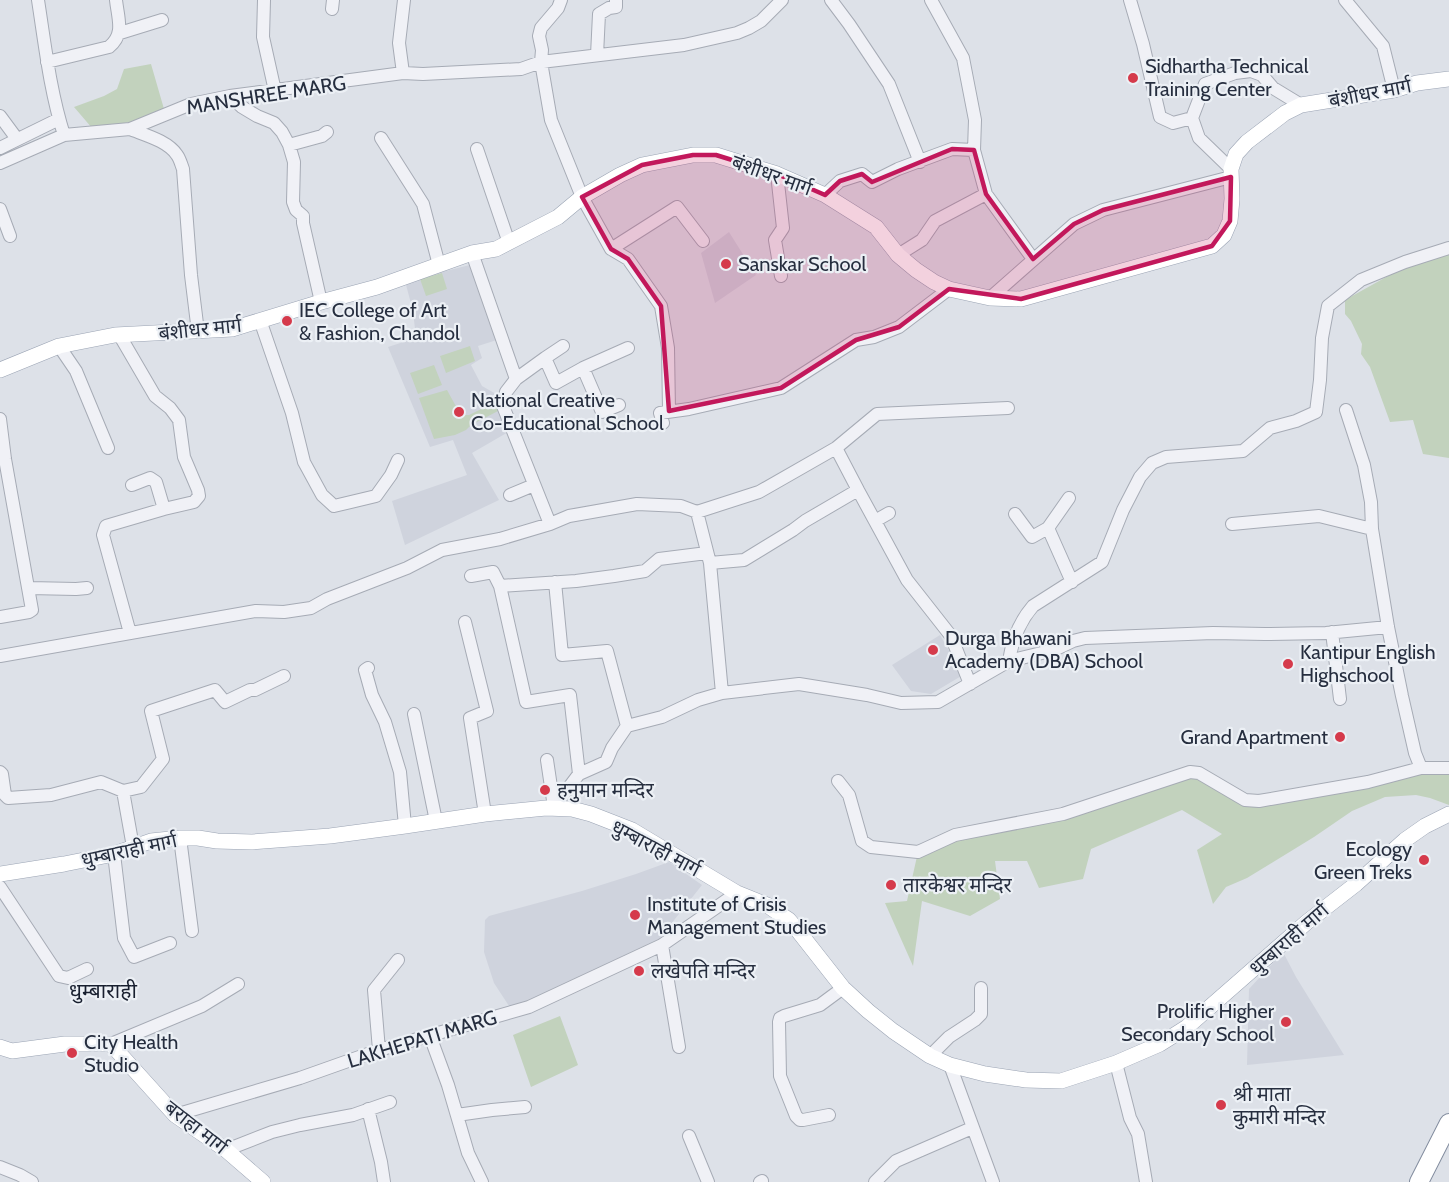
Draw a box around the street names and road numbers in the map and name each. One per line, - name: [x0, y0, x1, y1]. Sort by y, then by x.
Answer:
- street label: MANSHREE MARG: [184, 71, 348, 119]
- street label: बंशीधर मार्ग: [1327, 73, 1414, 113]
- street label: बंशीधर मार्ग: [729, 149, 816, 201]
- street label: बंशीधर मार्ग: [157, 313, 244, 345]
- street label: धुम्बाराही मार्ग: [607, 815, 706, 883]
- street label: धुम्बाराही मार्ग: [79, 828, 180, 873]
- street label: धुम्बाराही मार्ग: [1244, 897, 1335, 981]
- street label: LAKHEPATI MARG: [344, 1005, 500, 1073]
- street label: बराहा मार्ग: [160, 1095, 233, 1160]

